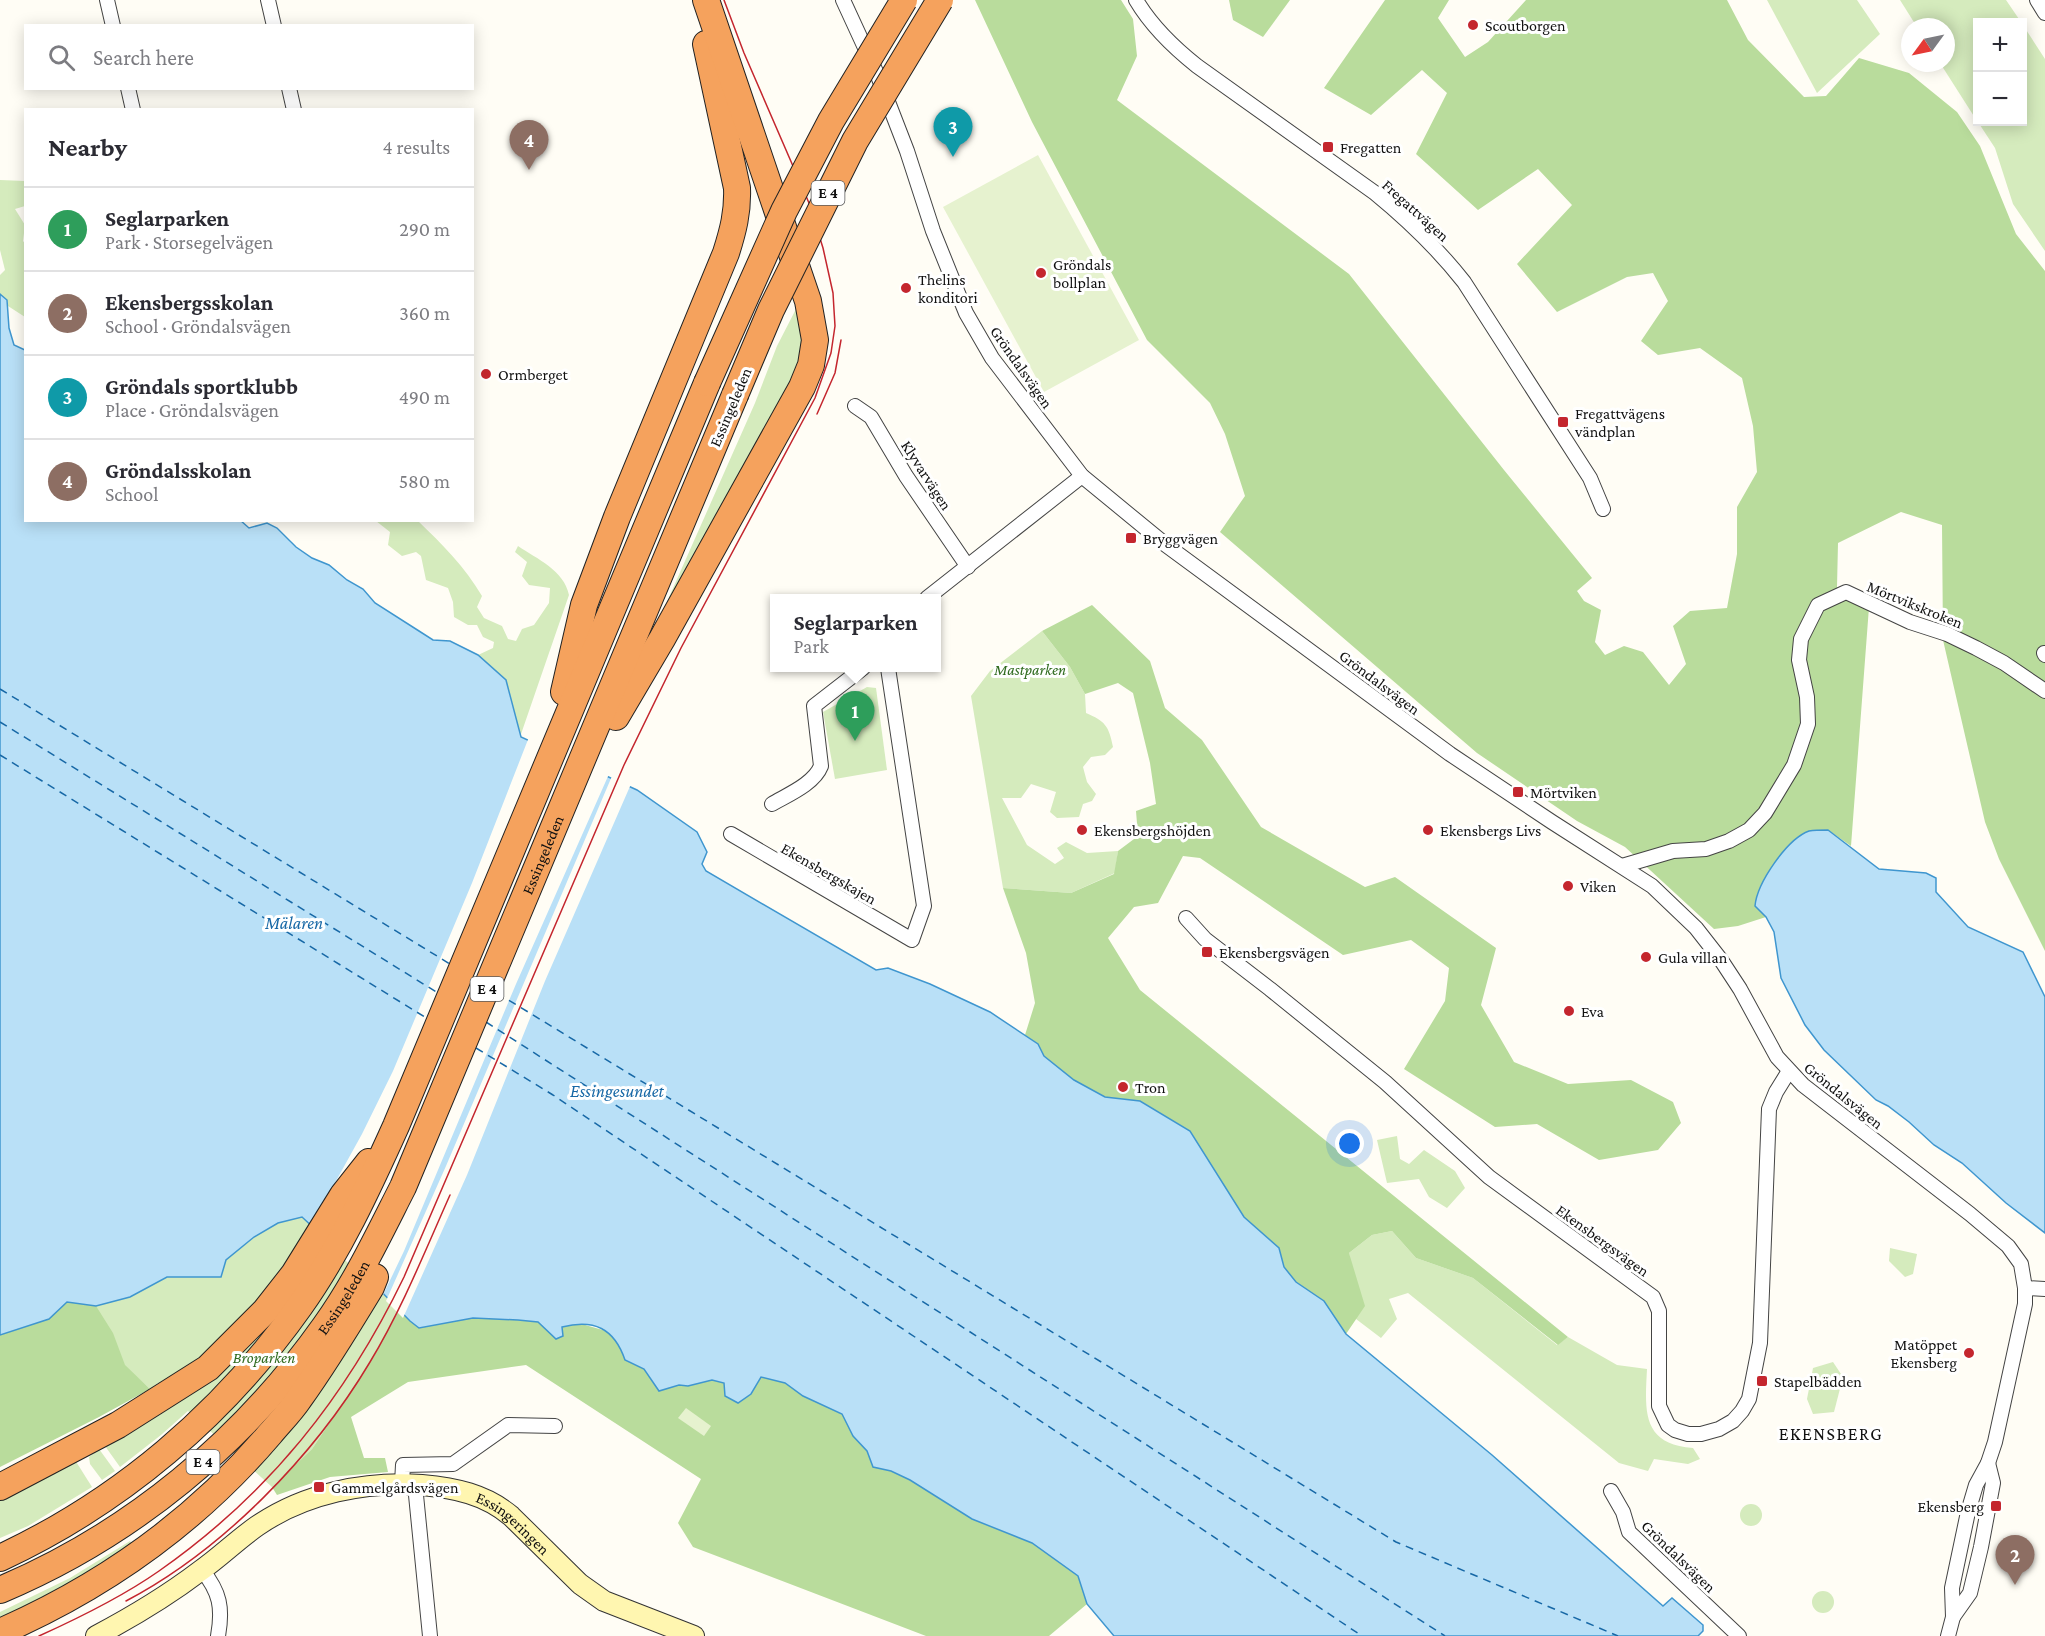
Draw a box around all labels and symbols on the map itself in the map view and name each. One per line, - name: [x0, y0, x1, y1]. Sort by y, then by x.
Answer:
- place label: Scoutborgen: [1485, 17, 1566, 35]
- marker: Scoutborgen: [1466, 18, 1480, 32]
- north arrow: [1901, 18, 1955, 72]
- pin: 3: [934, 108, 972, 157]
- pin: 4: [510, 120, 548, 170]
- place label: Fregatten: [1340, 139, 1402, 157]
- marker: Fregatten: [1321, 140, 1335, 154]
- street label: Fregattvägen: [1378, 176, 1453, 246]
- road number: E 4: [812, 181, 844, 205]
- place label: Gröndals bollplan: [1053, 256, 1111, 292]
- marker: Gröndals bollplan: [1034, 266, 1048, 280]
- place label: Thelins konditori: [918, 271, 978, 306]
- marker: Thelins konditori: [899, 281, 913, 295]
- street label: Gröndalsvägen: [986, 323, 1056, 412]
- street label: Essingeleden: [706, 365, 756, 450]
- place label: Ormberget: [498, 366, 569, 384]
- marker: Ormberget: [479, 367, 493, 381]
- place label: Fregattvägens vändplan: [1574, 405, 1665, 441]
- marker: Fregattvägens vändplan: [1556, 415, 1570, 429]
- street label: Klyvarvägen: [897, 437, 956, 514]
- place label: Bryggvägen: [1143, 530, 1219, 548]
- marker: Bryggvägen: [1124, 531, 1138, 545]
- street label: Mörtvikskroken: [1865, 578, 1965, 632]
- street label: Gröndalsvägen: [1336, 647, 1424, 719]
- park label: Mastparken: [993, 661, 1066, 679]
- pin: 1: [836, 692, 874, 741]
- place label: Mörtviken: [1530, 784, 1597, 801]
- marker: Mörtviken: [1511, 785, 1525, 799]
- street label: Essingeleden: [519, 812, 567, 897]
- place label: Ekensbergshöjden: [1094, 822, 1212, 840]
- place label: Ekensbergs Livs: [1440, 822, 1541, 840]
- marker: Ekensbergshöjden: [1075, 823, 1089, 837]
- marker: Ekensbergs Livs: [1421, 823, 1435, 837]
- street label: Ekensbergskajen: [778, 839, 880, 909]
- place label: Viken: [1580, 878, 1617, 895]
- marker: Viken: [1561, 879, 1575, 893]
- water label: Mälaren: [264, 913, 323, 933]
- place label: Ekensbergsvägen: [1219, 944, 1330, 962]
- marker: Ekensbergsvägen: [1200, 945, 1214, 959]
- place label: Gula villan: [1658, 949, 1728, 966]
- marker: Gula villan: [1639, 950, 1653, 964]
- road number: E 4: [470, 977, 504, 1001]
- place label: Eva: [1581, 1003, 1605, 1020]
- marker: Eva: [1562, 1004, 1576, 1018]
- street label: Gröndalsvägen: [1800, 1059, 1887, 1133]
- place label: Tron: [1135, 1079, 1166, 1096]
- marker: Tron: [1116, 1080, 1130, 1094]
- water label: Essingesundet: [570, 1081, 665, 1101]
- your location: [1335, 1129, 1364, 1158]
- street label: Ekensbergsvägen: [1552, 1201, 1653, 1281]
- street label: Essingeleden: [314, 1257, 373, 1338]
- place label: Matöppet Ekensberg: [1891, 1336, 1958, 1372]
- marker: Matöppet Ekensberg: [1962, 1346, 1976, 1360]
- park label: Broparken: [233, 1349, 295, 1367]
- place label: Stapelbädden: [1774, 1373, 1862, 1391]
- marker: Stapelbädden: [1755, 1374, 1769, 1388]
- district label: EKENSBERG: [1779, 1424, 1883, 1444]
- road number: E 4: [186, 1450, 220, 1474]
- place label: Gammelgårdsvägen: [331, 1479, 459, 1497]
- marker: Gammelgårdsvägen: [312, 1480, 326, 1494]
- street label: Essingeringen: [474, 1489, 553, 1558]
- place label: Ekensberg: [1918, 1498, 1984, 1516]
- marker: Ekensberg: [1989, 1499, 2003, 1513]
- street label: Gröndalsvägen: [1637, 1517, 1719, 1597]
- pin: 2: [1996, 1536, 2034, 1585]

